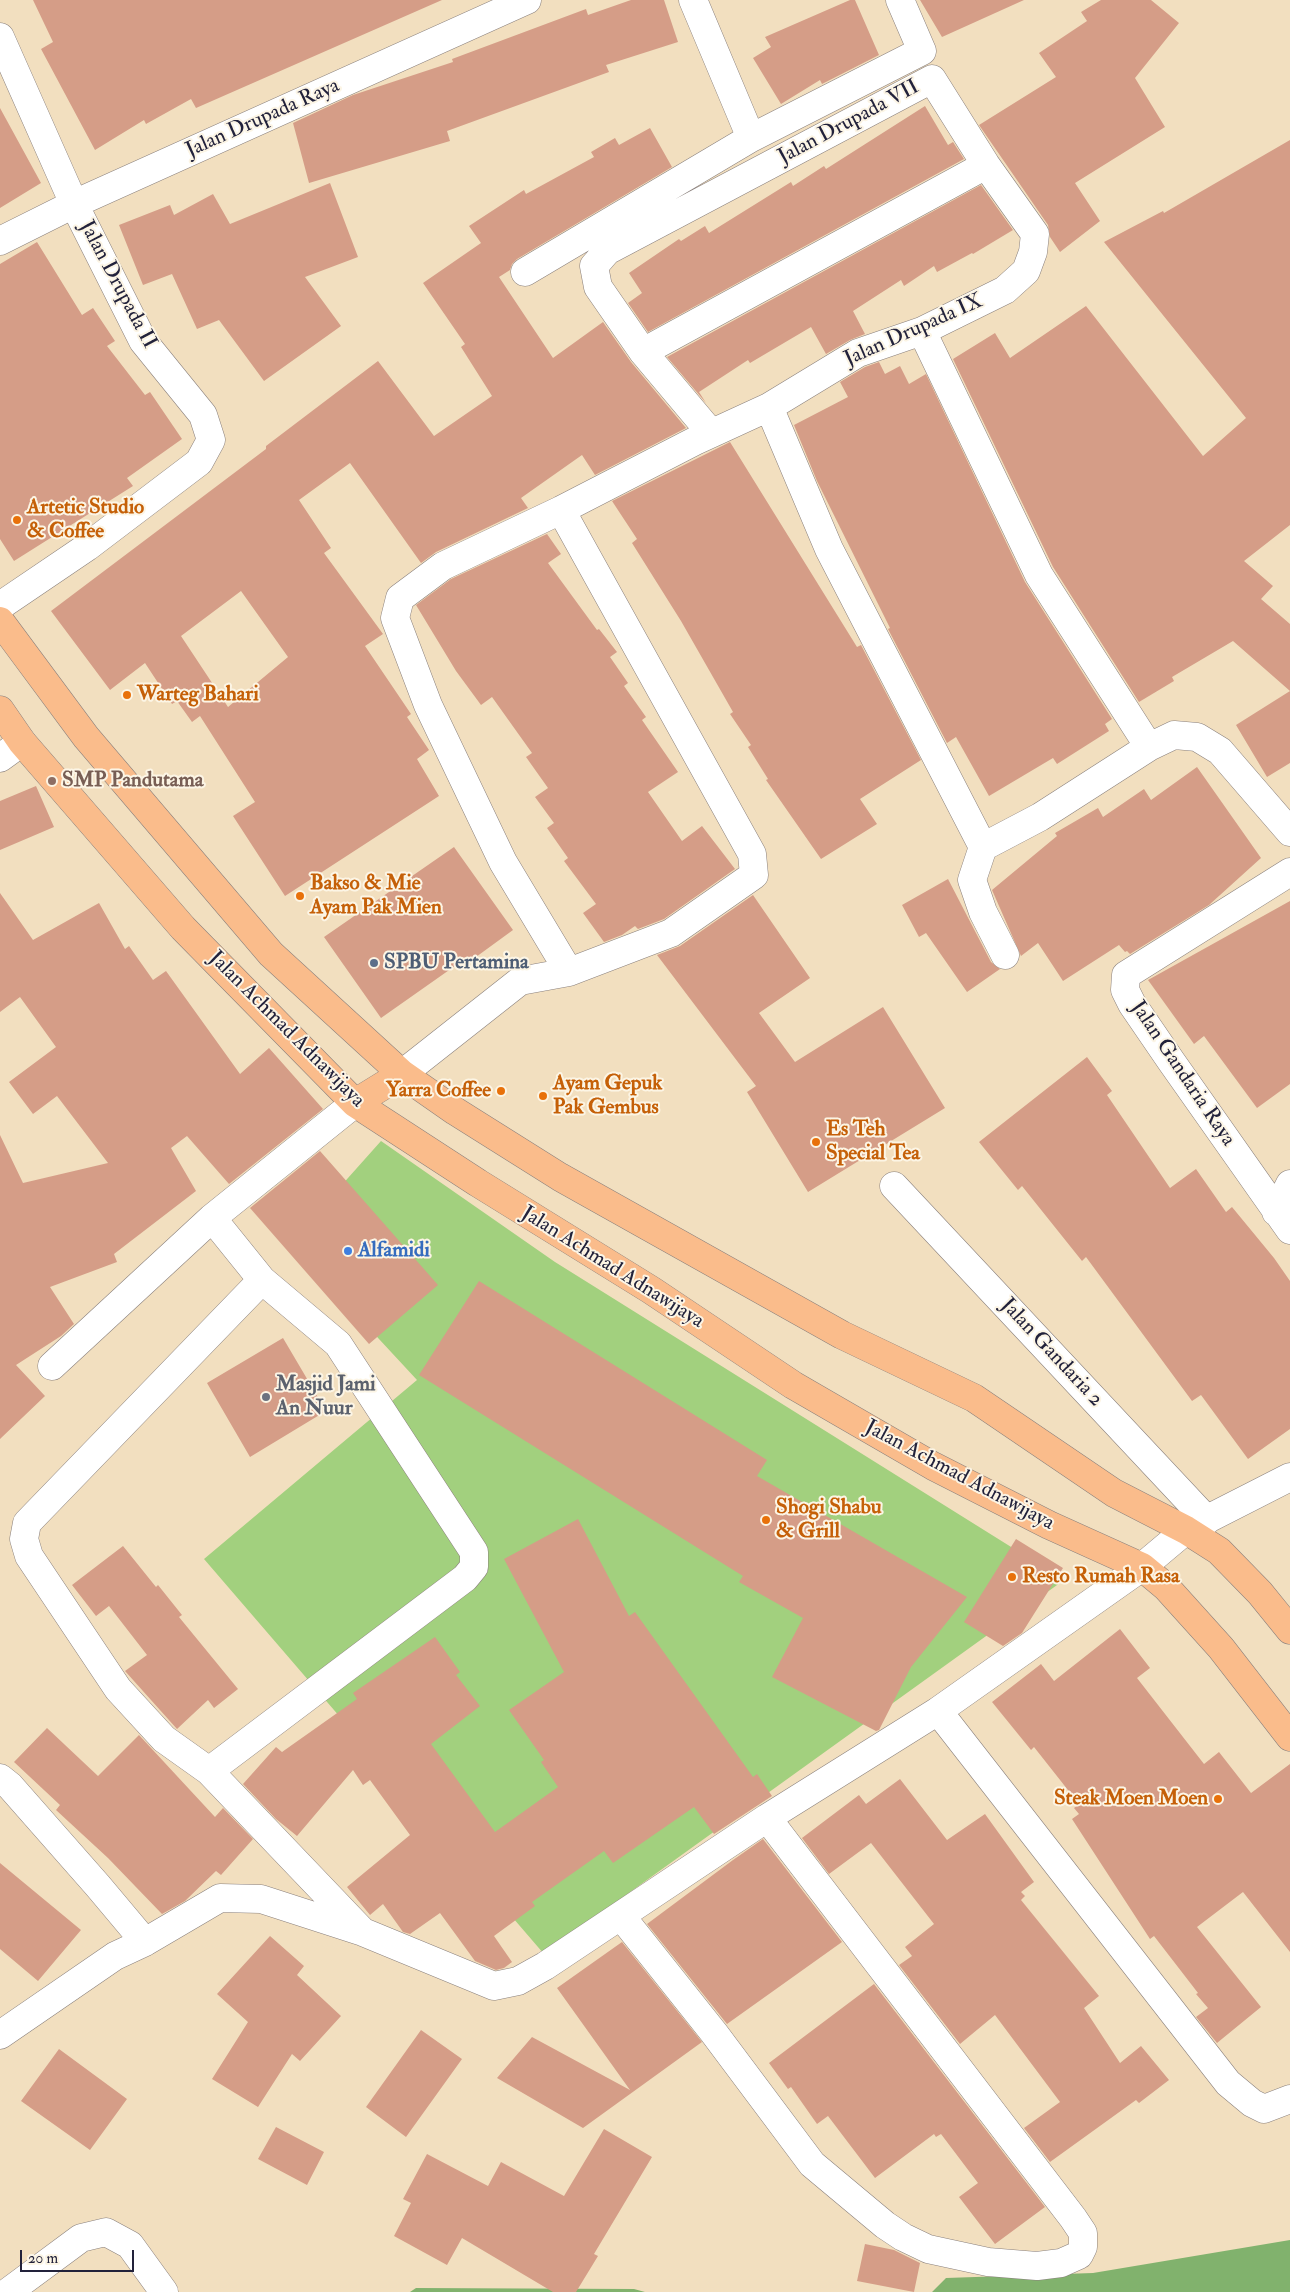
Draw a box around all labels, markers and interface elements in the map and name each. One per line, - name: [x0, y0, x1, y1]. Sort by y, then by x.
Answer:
- street label: Jalan Drupada Raya: [182, 74, 344, 164]
- street label: Jalan Drupada VII: [774, 75, 924, 171]
- street label: Jalan Drupada II: [73, 217, 161, 353]
- street label: Jalan Drupada IX: [841, 289, 987, 373]
- place label: Artetic Studio & Coffee: [27, 495, 144, 545]
- marker: Artetic Studio & Coffee: [11, 514, 23, 526]
- place label: Warteg Bahari: [137, 682, 259, 708]
- marker: Warteg Bahari: [121, 689, 133, 701]
- place label: SMP Pandutama: [62, 768, 203, 794]
- marker: SMP Pandutama: [46, 775, 58, 787]
- place label: Bakso & Mie Ayam Pak Mien: [310, 871, 442, 921]
- marker: Bakso & Mie Ayam Pak Mien: [294, 890, 306, 902]
- street label: Jalan Achmad Adnawijaya: [203, 947, 369, 1113]
- place label: SPBU Pertamina: [384, 950, 529, 976]
- marker: SPBU Pertamina: [368, 957, 380, 969]
- street label: Jalan Gandaria Raya: [1124, 997, 1240, 1151]
- place label: Ayam Gepuk Pak Gembus: [553, 1071, 662, 1121]
- place label: Yarra Coffee: [386, 1078, 491, 1104]
- marker: Yarra Coffee: [495, 1085, 507, 1097]
- marker: Ayam Gepuk Pak Gembus: [537, 1090, 549, 1102]
- place label: Es Teh Special Tea: [826, 1117, 920, 1167]
- marker: Es Teh Special Tea: [810, 1136, 822, 1148]
- street label: Jalan Achmad Adnawijaya: [516, 1201, 708, 1335]
- place label: Alfamidi: [358, 1238, 430, 1264]
- marker: Alfamidi: [342, 1245, 354, 1257]
- street label: Jalan Gandaria 2: [994, 1294, 1108, 1412]
- place label: Masjid Jami An Nuur: [276, 1372, 376, 1422]
- marker: Masjid Jami An Nuur: [260, 1391, 272, 1403]
- street label: Jalan Achmad Adnawijaya: [860, 1415, 1058, 1537]
- place label: Shogi Shabu & Grill: [776, 1495, 882, 1545]
- marker: Shogi Shabu & Grill: [760, 1514, 772, 1526]
- place label: Resto Rumah Rasa: [1022, 1564, 1180, 1590]
- marker: Resto Rumah Rasa: [1006, 1571, 1018, 1583]
- place label: Steak Moen Moen: [1054, 1786, 1208, 1812]
- marker: Steak Moen Moen: [1212, 1793, 1224, 1805]
- scale bar: [22, 2240, 136, 2272]
- text: 20 m: [28, 2249, 58, 2268]

